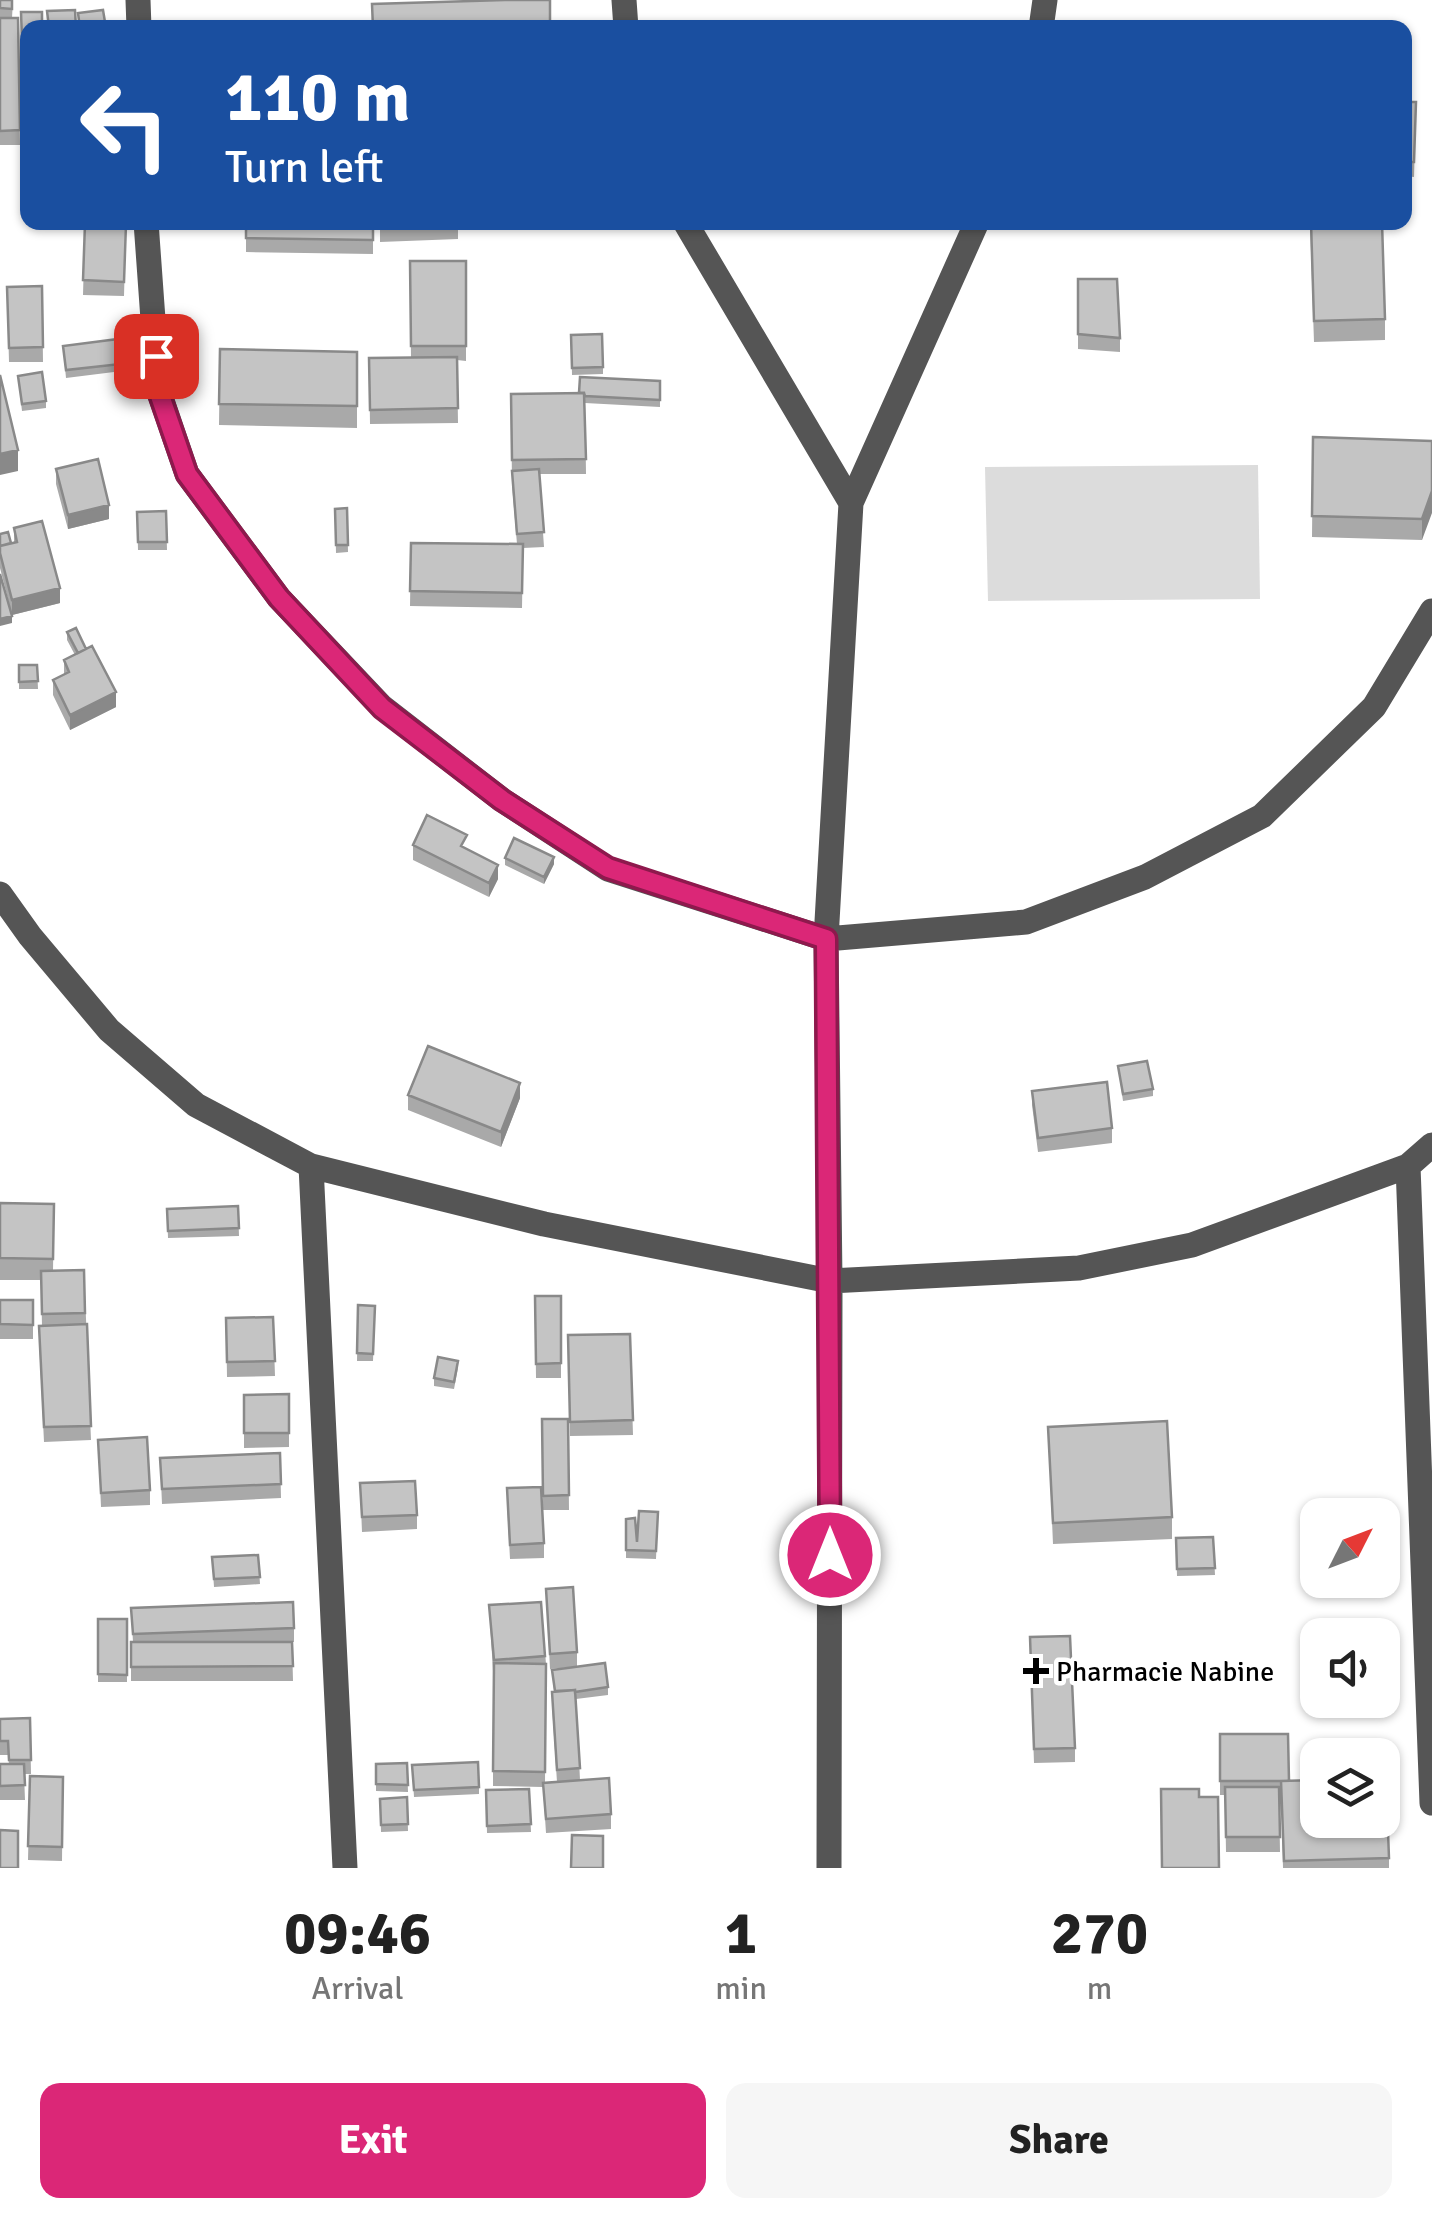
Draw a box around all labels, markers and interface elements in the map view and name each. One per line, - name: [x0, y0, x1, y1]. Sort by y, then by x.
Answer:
- text: 110 m: [225, 54, 410, 140]
- icon: left: [60, 60, 190, 190]
- text: Turn left: [225, 140, 384, 195]
- pin: [114, 314, 199, 399]
- icon: arrive: [129, 329, 184, 384]
- north arrow: [1300, 1498, 1400, 1598]
- map controls: [1300, 1498, 1400, 1838]
- position arrow: [778, 1503, 882, 1607]
- button: sound: [1300, 1618, 1400, 1718]
- place label: Pharmacie Nabine: [1056, 1655, 1274, 1689]
- marker: Pharmacie Nabine: [1025, 1660, 1047, 1682]
- button: layers: [1300, 1738, 1400, 1838]
- text: 09:46: [284, 1897, 431, 1971]
- text: 1: [725, 1897, 757, 1971]
- text: 270: [1051, 1897, 1148, 1971]
- text: Arrival: [312, 1969, 404, 2008]
- text: min: [715, 1969, 767, 2008]
- text: m: [1087, 1969, 1112, 2008]
- button: Exit: [40, 2083, 706, 2198]
- button: Share: [726, 2083, 1392, 2198]

